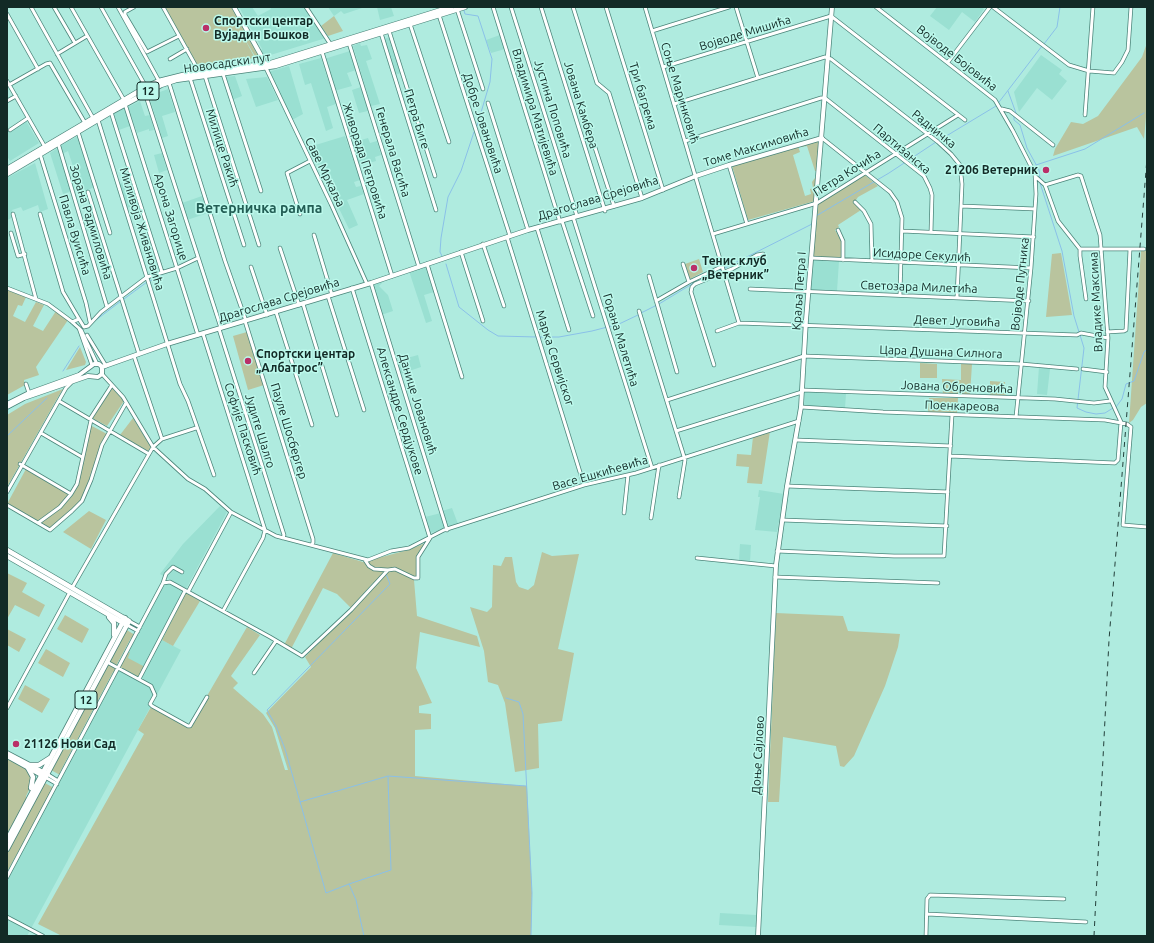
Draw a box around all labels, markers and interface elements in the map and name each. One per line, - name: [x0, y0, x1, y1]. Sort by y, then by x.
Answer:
- street label: Војводе Мишића: [697, 12, 793, 54]
- place label: Спортски центар Вујадин Бошков: [214, 14, 313, 42]
- street label: Војводе Бојовића: [914, 22, 1000, 94]
- marker: Спортски центар Вујадин Бошков: [201, 23, 211, 33]
- street label: Соње Маринковић: [658, 41, 702, 145]
- street label: Владимира Матијевића: [509, 47, 561, 177]
- street label: Новосадски пут: [183, 50, 271, 76]
- street label: Јустина Поповића: [531, 58, 575, 160]
- street label: Јована Камбера: [561, 60, 601, 150]
- street label: Три багрема: [626, 61, 660, 131]
- street label: Добре Јовановића: [460, 71, 506, 175]
- road number: 12: [137, 82, 159, 100]
- street label: Петра Биге: [401, 87, 433, 151]
- street label: Живорада Петровића: [339, 101, 391, 221]
- street label: Генерала Васића: [372, 105, 414, 199]
- street label: Милице Ракић: [203, 107, 241, 189]
- street label: Радничка: [909, 107, 959, 151]
- street label: Партизанска: [870, 121, 934, 177]
- street label: Томе Максимовића: [702, 124, 810, 170]
- street label: Саве Мркаља: [302, 135, 348, 209]
- street label: Петра Кочића: [811, 147, 883, 199]
- street label: Зорана Радмиловића: [67, 163, 115, 281]
- place label: 21206 Ветерник: [945, 163, 1038, 177]
- marker: 21206 Ветерник: [1041, 165, 1051, 175]
- street label: Миливоја Живановића: [116, 166, 168, 292]
- street label: Арона Загорице: [151, 172, 191, 262]
- street label: Драгослава Срејовића: [536, 173, 660, 223]
- street label: Павла Вуисића: [56, 193, 94, 277]
- district label: Ветерничка рампа: [196, 200, 322, 216]
- street label: Војводе Путника: [1008, 237, 1032, 331]
- street label: Исидоре Секулић: [872, 245, 972, 265]
- street label: Краља Петра I: [789, 251, 809, 331]
- street label: Владике Максима: [1086, 251, 1106, 353]
- place label: Тенис клуб „Ветерник”: [702, 254, 769, 282]
- marker: Тенис клуб „Ветерник”: [689, 263, 699, 273]
- street label: Драгослава Срејовића: [217, 275, 341, 325]
- street label: Светозара Милетића: [860, 278, 978, 296]
- street label: Горана Малетића: [600, 292, 642, 388]
- street label: Марка Сервијског: [533, 308, 577, 408]
- street label: Девет Југовића: [913, 312, 1001, 330]
- street label: Цара Душана Силнога: [879, 343, 1003, 361]
- street label: Александре Сердјукове: [374, 345, 426, 477]
- place label: Спортски центар „Албатрос”: [256, 347, 355, 375]
- street label: Данице Јовановић: [396, 352, 440, 456]
- marker: Спортски центар „Албатрос”: [243, 356, 253, 366]
- street label: Јована Обреновића: [901, 378, 1013, 396]
- street label: Софије Пасковић: [221, 381, 265, 477]
- street label: Пауле Шосбергер: [268, 381, 310, 481]
- street label: Јудите Шалго: [242, 392, 278, 470]
- street label: Поенкареова: [924, 398, 1000, 414]
- street label: Васе Ешкићевића: [551, 452, 649, 494]
- road number: 12: [75, 691, 97, 709]
- street label: Доње Сајлово: [749, 715, 767, 795]
- place label: 21126 Нови Сад: [24, 737, 116, 751]
- marker: 21126 Нови Сад: [11, 739, 21, 749]

